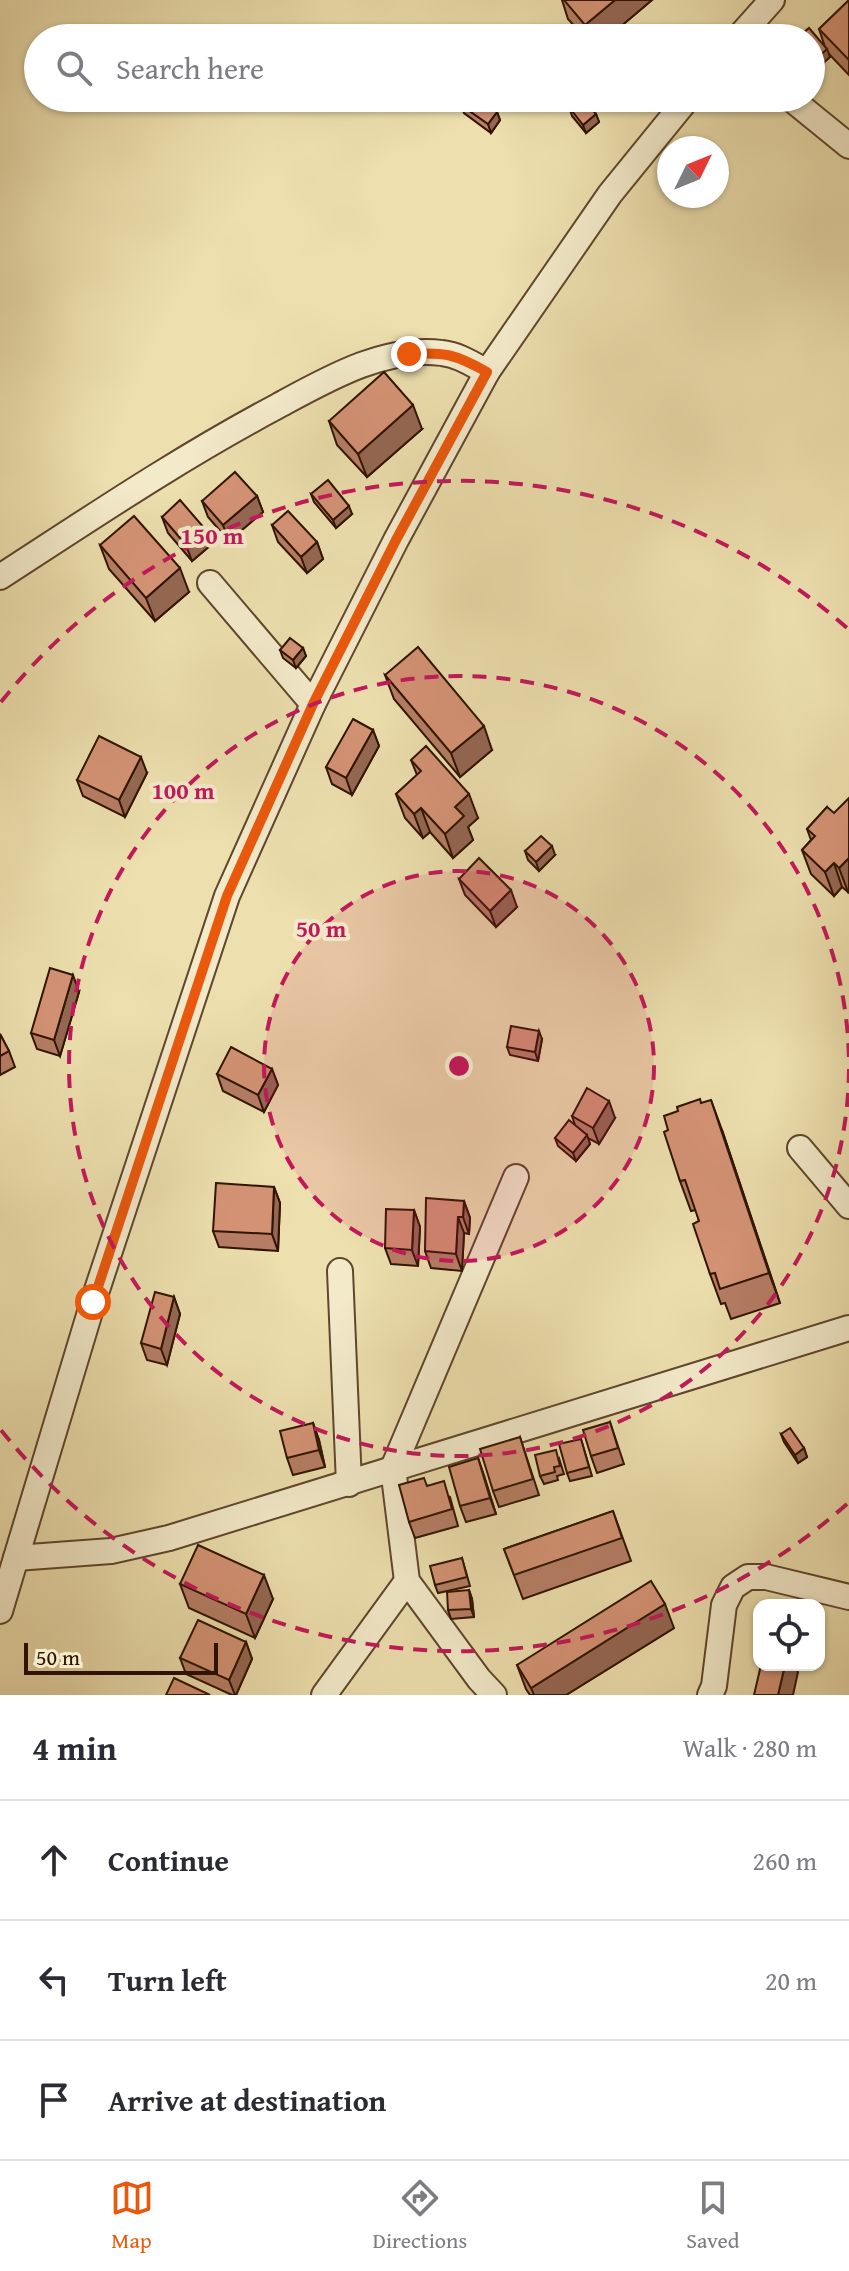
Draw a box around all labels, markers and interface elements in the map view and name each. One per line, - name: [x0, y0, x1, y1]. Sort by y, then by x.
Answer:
- search box: [24, 24, 825, 112]
- icon: search: [52, 46, 96, 90]
- text: Search here: [116, 46, 264, 90]
- north arrow: [657, 136, 729, 208]
- route end: [391, 336, 427, 372]
- text: 150 m: [180, 518, 244, 553]
- text: 100 m: [151, 773, 215, 808]
- text: 50 m: [296, 911, 347, 946]
- centre of rings: [445, 1052, 473, 1080]
- route start: [75, 1284, 111, 1320]
- map controls: [753, 1599, 825, 1671]
- button: locate: [753, 1599, 825, 1671]
- scale bar: [24, 1639, 218, 1675]
- text: 50 m: [36, 1641, 80, 1673]
- text: 4 min: [32, 1723, 117, 1772]
- text: Walk · 280 m: [683, 1728, 817, 1767]
- icon: ahead: [32, 1838, 76, 1882]
- text: Continue: [108, 1838, 229, 1882]
- text: 260 m: [752, 1841, 817, 1880]
- icon: left: [32, 1958, 76, 2002]
- text: Turn left: [108, 1958, 227, 2002]
- text: 20 m: [765, 1961, 817, 2000]
- icon: arrive: [32, 2078, 76, 2122]
- text: Arrive at destination: [108, 2078, 386, 2122]
- tab: Map: [110, 2176, 154, 2256]
- tab: Directions: [373, 2176, 467, 2256]
- tab: Saved: [686, 2176, 739, 2256]

